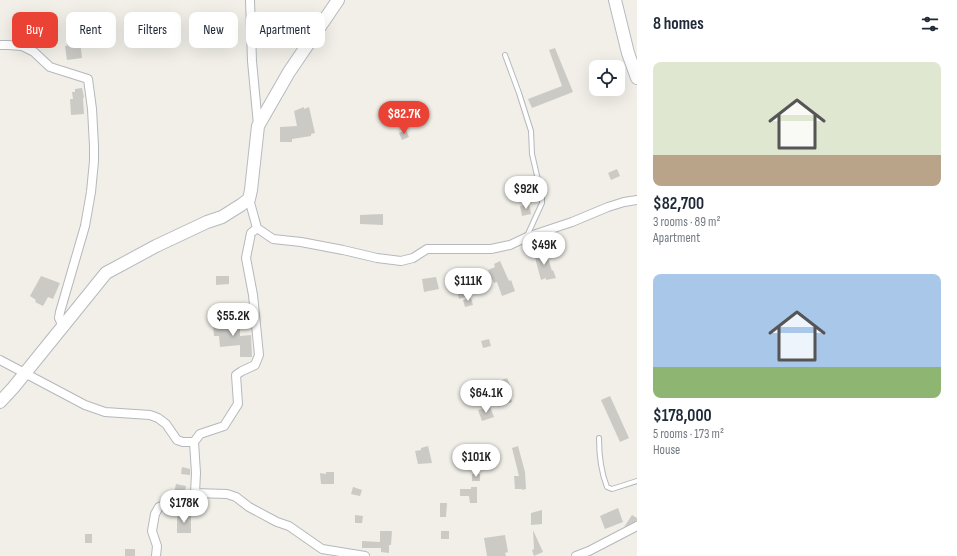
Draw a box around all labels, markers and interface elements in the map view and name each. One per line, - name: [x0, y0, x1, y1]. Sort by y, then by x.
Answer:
- chip: Buy: [12, 12, 58, 48]
- chip: Rent: [66, 12, 116, 48]
- chip: Filters: [124, 12, 181, 48]
- chip: New: [189, 12, 238, 48]
- chip: Apartment: [246, 12, 325, 48]
- icon: filters: [919, 13, 941, 35]
- text: 8 homes: [653, 14, 704, 34]
- map controls: [589, 60, 625, 96]
- button: locate: [589, 60, 625, 96]
- icon: home: [761, 88, 833, 160]
- pin: $82.7K: [371, 101, 437, 135]
- text: $82.7K: [387, 106, 421, 122]
- pin: $92K: [502, 176, 550, 210]
- text: $92K: [514, 181, 538, 197]
- text: $82,700: [653, 194, 704, 214]
- text: 3 rooms · 89 m²: [653, 214, 720, 230]
- text: Apartment: [653, 230, 700, 246]
- pin: $49K: [520, 232, 568, 266]
- text: $49K: [531, 237, 557, 253]
- pin: $111K: [440, 268, 496, 302]
- text: $111K: [454, 273, 482, 289]
- icon: home: [761, 300, 833, 372]
- pin: $55.2K: [200, 303, 266, 337]
- text: $55.2K: [216, 308, 250, 324]
- pin: $64.1K: [453, 380, 519, 414]
- text: $64.1K: [469, 385, 503, 401]
- text: $178,000: [653, 406, 712, 426]
- text: 5 rooms · 173 m²: [653, 426, 724, 442]
- text: House: [653, 442, 680, 458]
- pin: $101K: [448, 444, 504, 478]
- text: $101K: [461, 449, 491, 465]
- pin: $178K: [156, 490, 212, 524]
- text: $178K: [169, 495, 199, 511]

